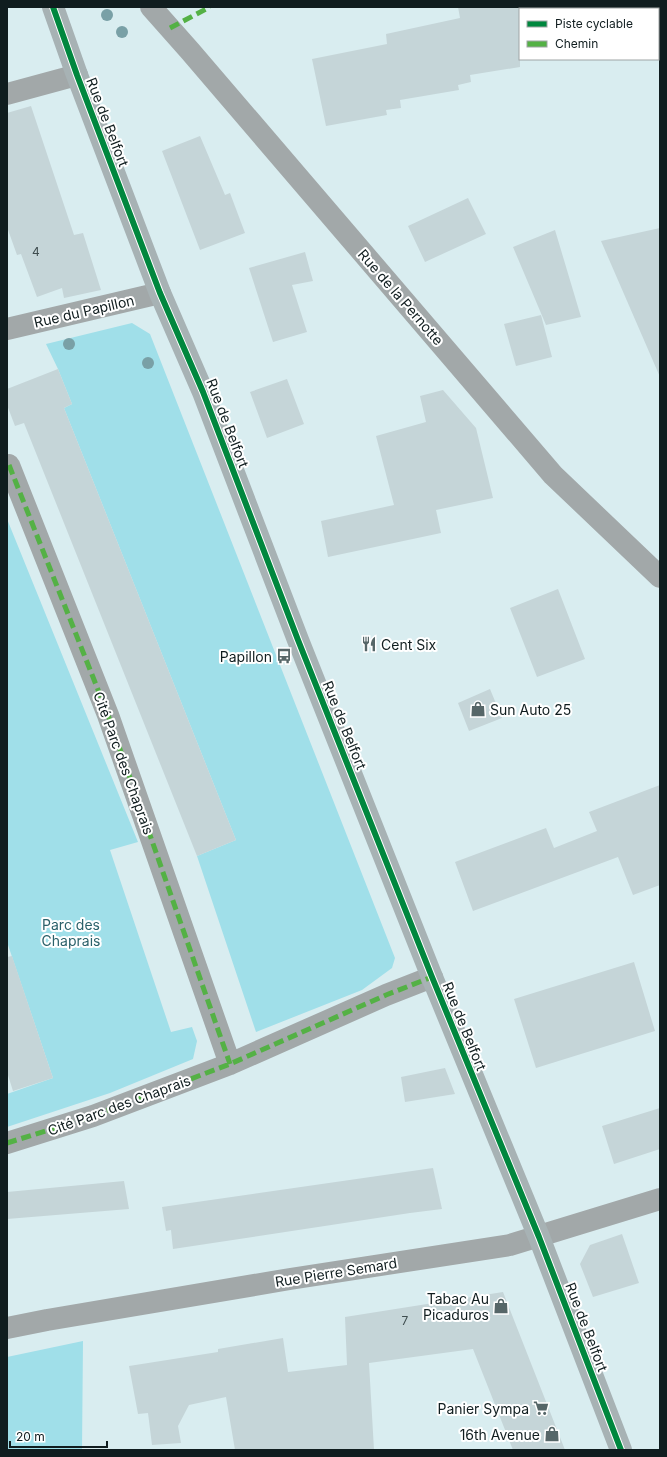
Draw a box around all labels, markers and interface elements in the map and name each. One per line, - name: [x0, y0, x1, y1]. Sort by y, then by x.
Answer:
- legend: [519, 8, 659, 60]
- text: Piste cyclable: [555, 16, 633, 31]
- text: Chemin: [555, 36, 598, 51]
- street label: Rue de Belfort: [83, 75, 133, 169]
- house number: 4: [32, 244, 40, 259]
- street label: Rue de la Pernotte: [355, 246, 447, 348]
- street label: Rue du Papillon: [32, 291, 136, 331]
- street label: Rue de Belfort: [203, 376, 253, 470]
- restaurant icon: Cent Six: [360, 635, 378, 653]
- place label: Cent Six: [381, 636, 437, 653]
- bus stop icon: Papillon: [275, 647, 293, 665]
- place label: Papillon: [220, 648, 272, 665]
- street label: Rue de Belfort: [320, 678, 371, 772]
- street label: Cité Parc des Chaprais: [90, 689, 158, 837]
- shop icon: Sun Auto 25: [469, 700, 487, 718]
- place label: Sun Auto 25: [490, 701, 571, 718]
- park label: Parc des Chaprais: [42, 916, 100, 949]
- street label: Rue de Belfort: [440, 979, 491, 1073]
- street label: Cité Parc des Chaprais: [45, 1071, 193, 1139]
- street label: Rue Pierre Semard: [274, 1254, 398, 1290]
- street label: Rue de Belfort: [562, 1280, 612, 1374]
- place label: Tabac Au Picaduros: [423, 1290, 489, 1323]
- shop icon: Tabac Au Picaduros: [492, 1297, 510, 1315]
- house number: 7: [402, 1313, 409, 1328]
- supermarket icon: Panier Sympa: [532, 1399, 550, 1417]
- place label: Panier Sympa: [437, 1400, 529, 1417]
- scale bar: [10, 1423, 107, 1449]
- shop icon: 16th Avenue: [543, 1425, 561, 1443]
- place label: 16th Avenue: [460, 1426, 540, 1443]
- text: 20 m: [16, 1429, 45, 1444]

